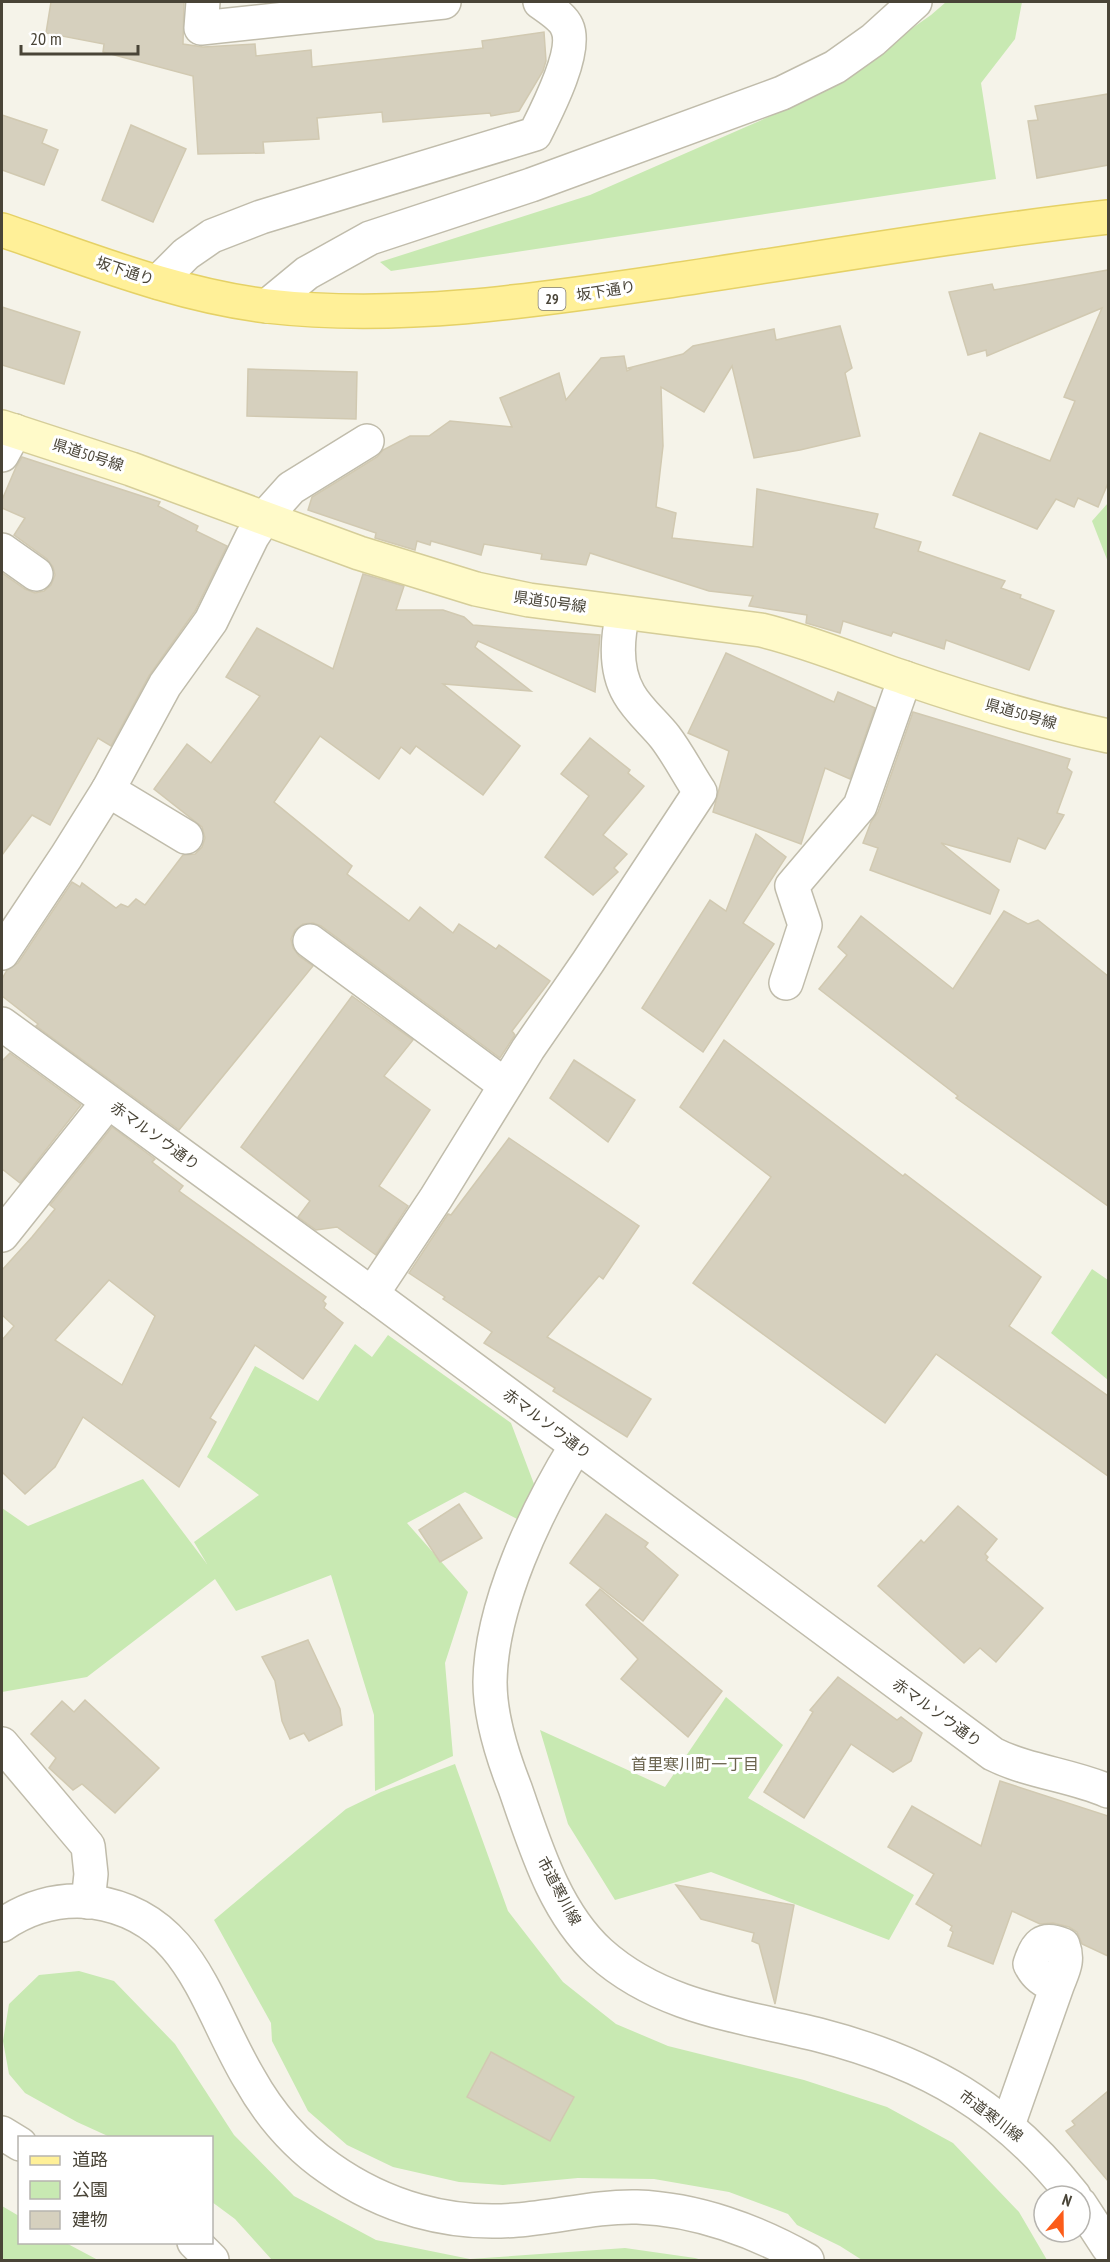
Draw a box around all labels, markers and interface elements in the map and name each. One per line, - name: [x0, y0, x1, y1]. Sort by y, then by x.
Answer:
- scale bar: [21, 18, 138, 56]
- text: 20 m: [30, 27, 62, 50]
- street label: 坂下通り: [94, 252, 157, 289]
- street label: 坂下通り: [575, 276, 637, 305]
- road number: 29: [538, 288, 566, 310]
- street label: 県道50号線: [50, 434, 126, 475]
- street label: 県道50号線: [512, 587, 588, 616]
- street label: 県道50号線: [983, 694, 1059, 733]
- street label: 赤マルソウ通り: [107, 1097, 203, 1174]
- street label: 赤マルソウ通り: [500, 1384, 595, 1463]
- street label: 赤マルソウ通り: [889, 1674, 985, 1751]
- district label: 首里寒川町一丁目: [631, 1754, 759, 1774]
- street label: 市道寒川線: [533, 1853, 585, 1928]
- street label: 市道寒川線: [956, 2085, 1027, 2146]
- legend: [18, 2136, 213, 2244]
- text: 道路: [72, 2148, 108, 2171]
- text: 公園: [72, 2178, 108, 2201]
- north arrow: [1032, 2184, 1092, 2244]
- text: N: [1060, 2189, 1075, 2211]
- text: 建物: [72, 2208, 108, 2231]

